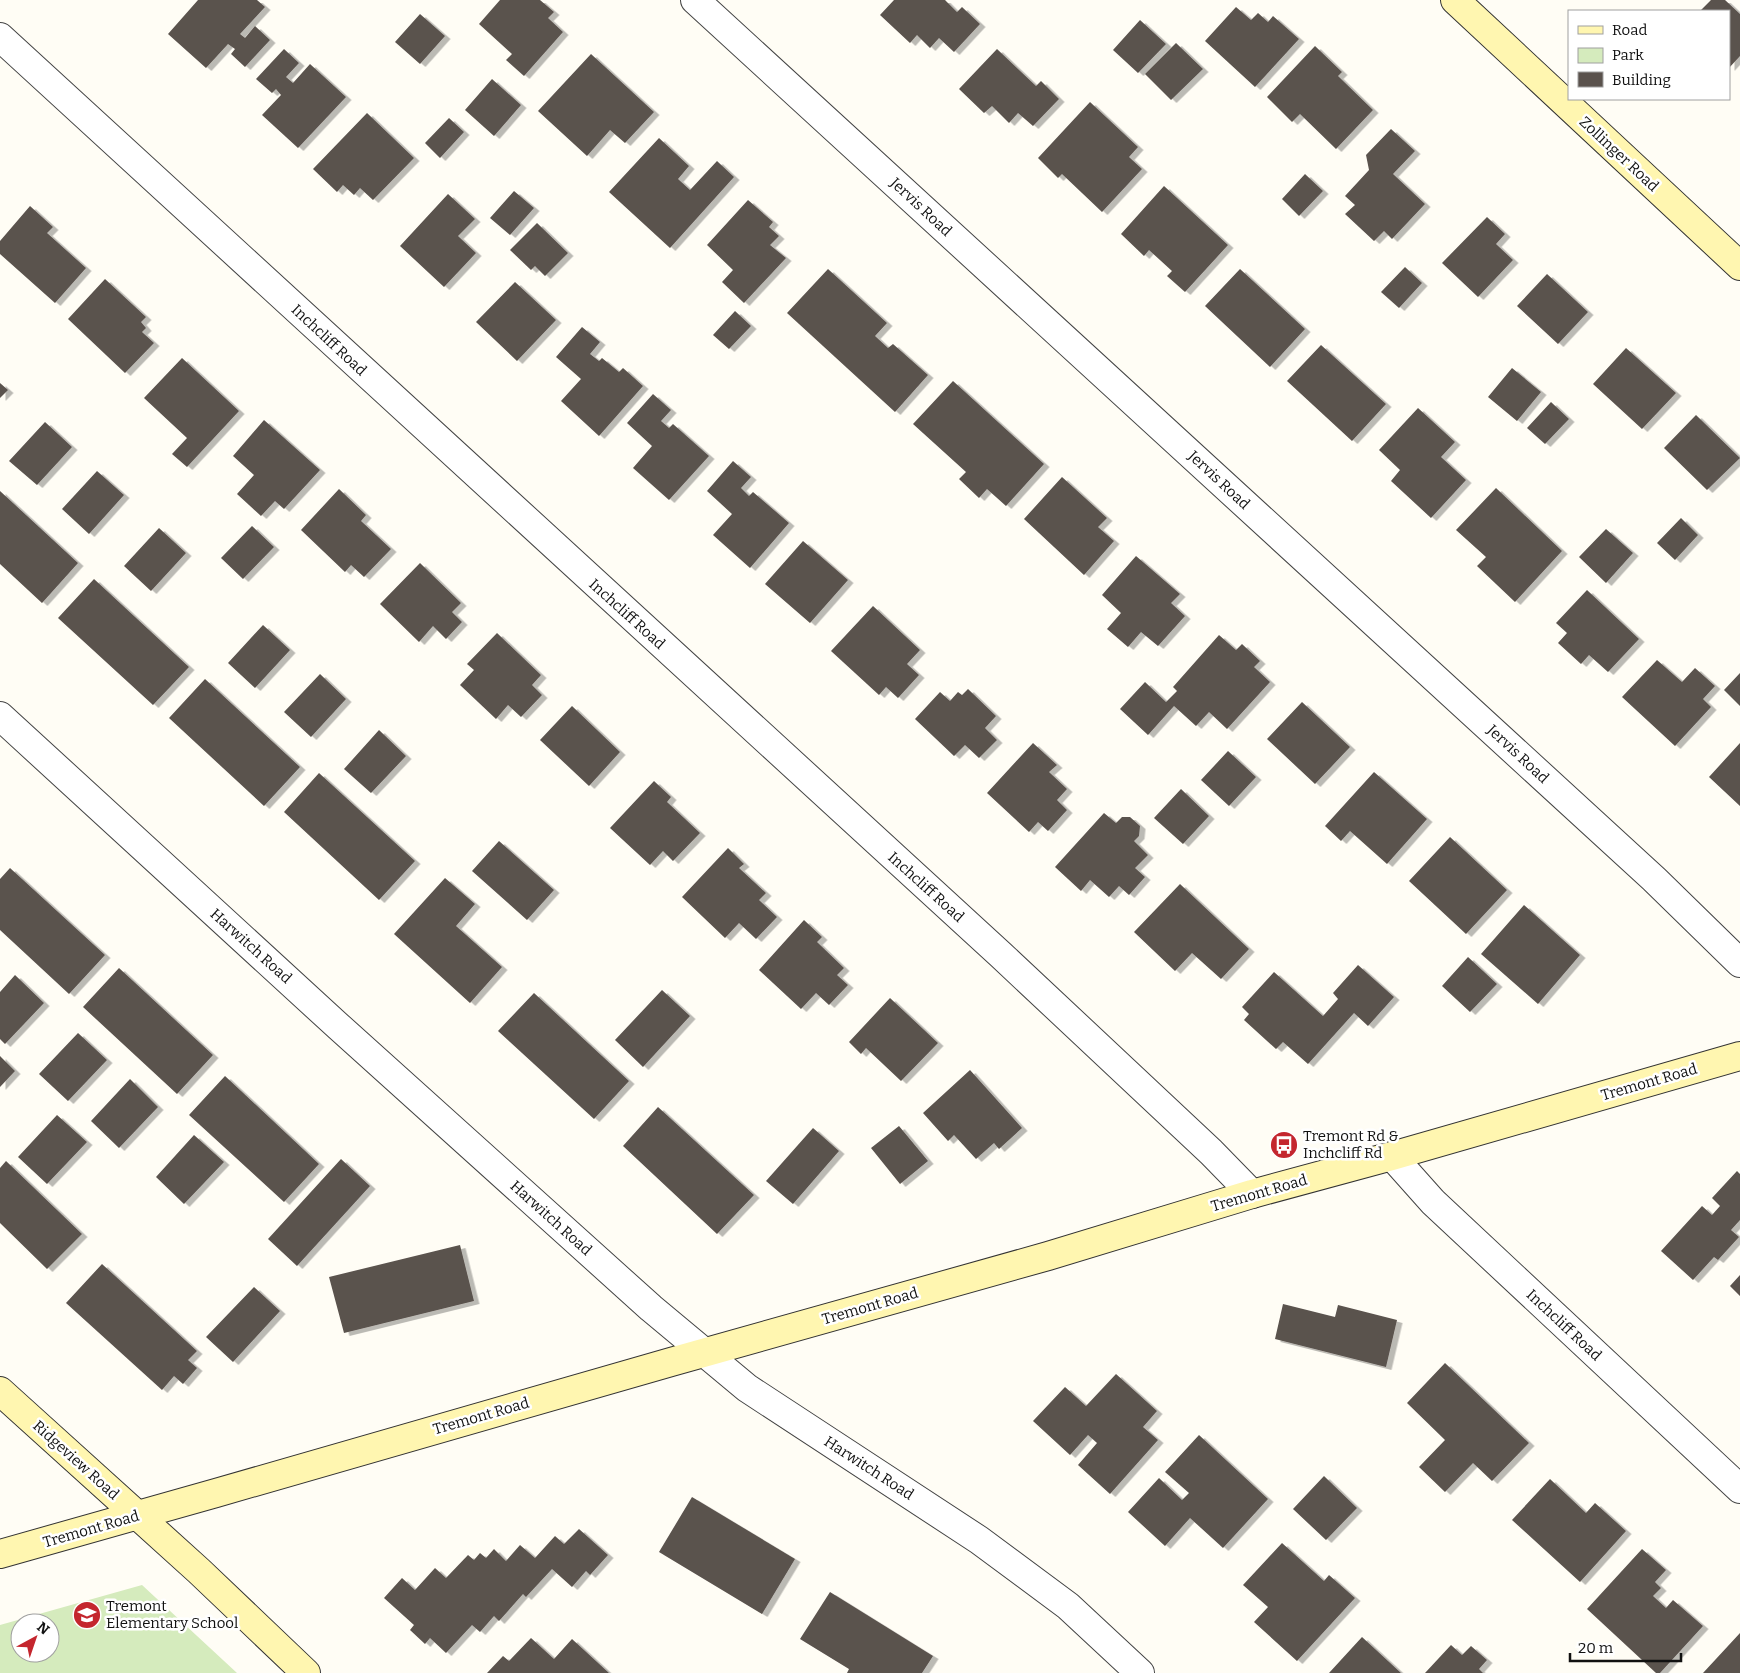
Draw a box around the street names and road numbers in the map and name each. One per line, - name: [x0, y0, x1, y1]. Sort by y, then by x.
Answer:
- street label: Zollinger Road: [1576, 113, 1662, 195]
- street label: Jervis Road: [886, 173, 956, 240]
- street label: Inchcliff Road: [288, 301, 370, 379]
- street label: Jervis Road: [1184, 446, 1254, 513]
- street label: Inchcliff Road: [585, 575, 669, 653]
- street label: Jervis Road: [1483, 720, 1553, 787]
- street label: Inchcliff Road: [884, 848, 968, 926]
- street label: Harwitch Road: [207, 905, 295, 987]
- street label: Tremont Road: [1599, 1060, 1699, 1104]
- street label: Tremont Road: [1209, 1171, 1309, 1215]
- street label: Harwitch Road: [507, 1177, 595, 1259]
- street label: Tremont Road: [820, 1284, 920, 1328]
- street label: Inchcliff Road: [1523, 1286, 1605, 1364]
- street label: Tremont Road: [431, 1394, 531, 1438]
- street label: Ridgeview Road: [29, 1417, 123, 1503]
- street label: Harwitch Road: [821, 1432, 917, 1504]
- street label: Tremont Road: [41, 1507, 141, 1551]

